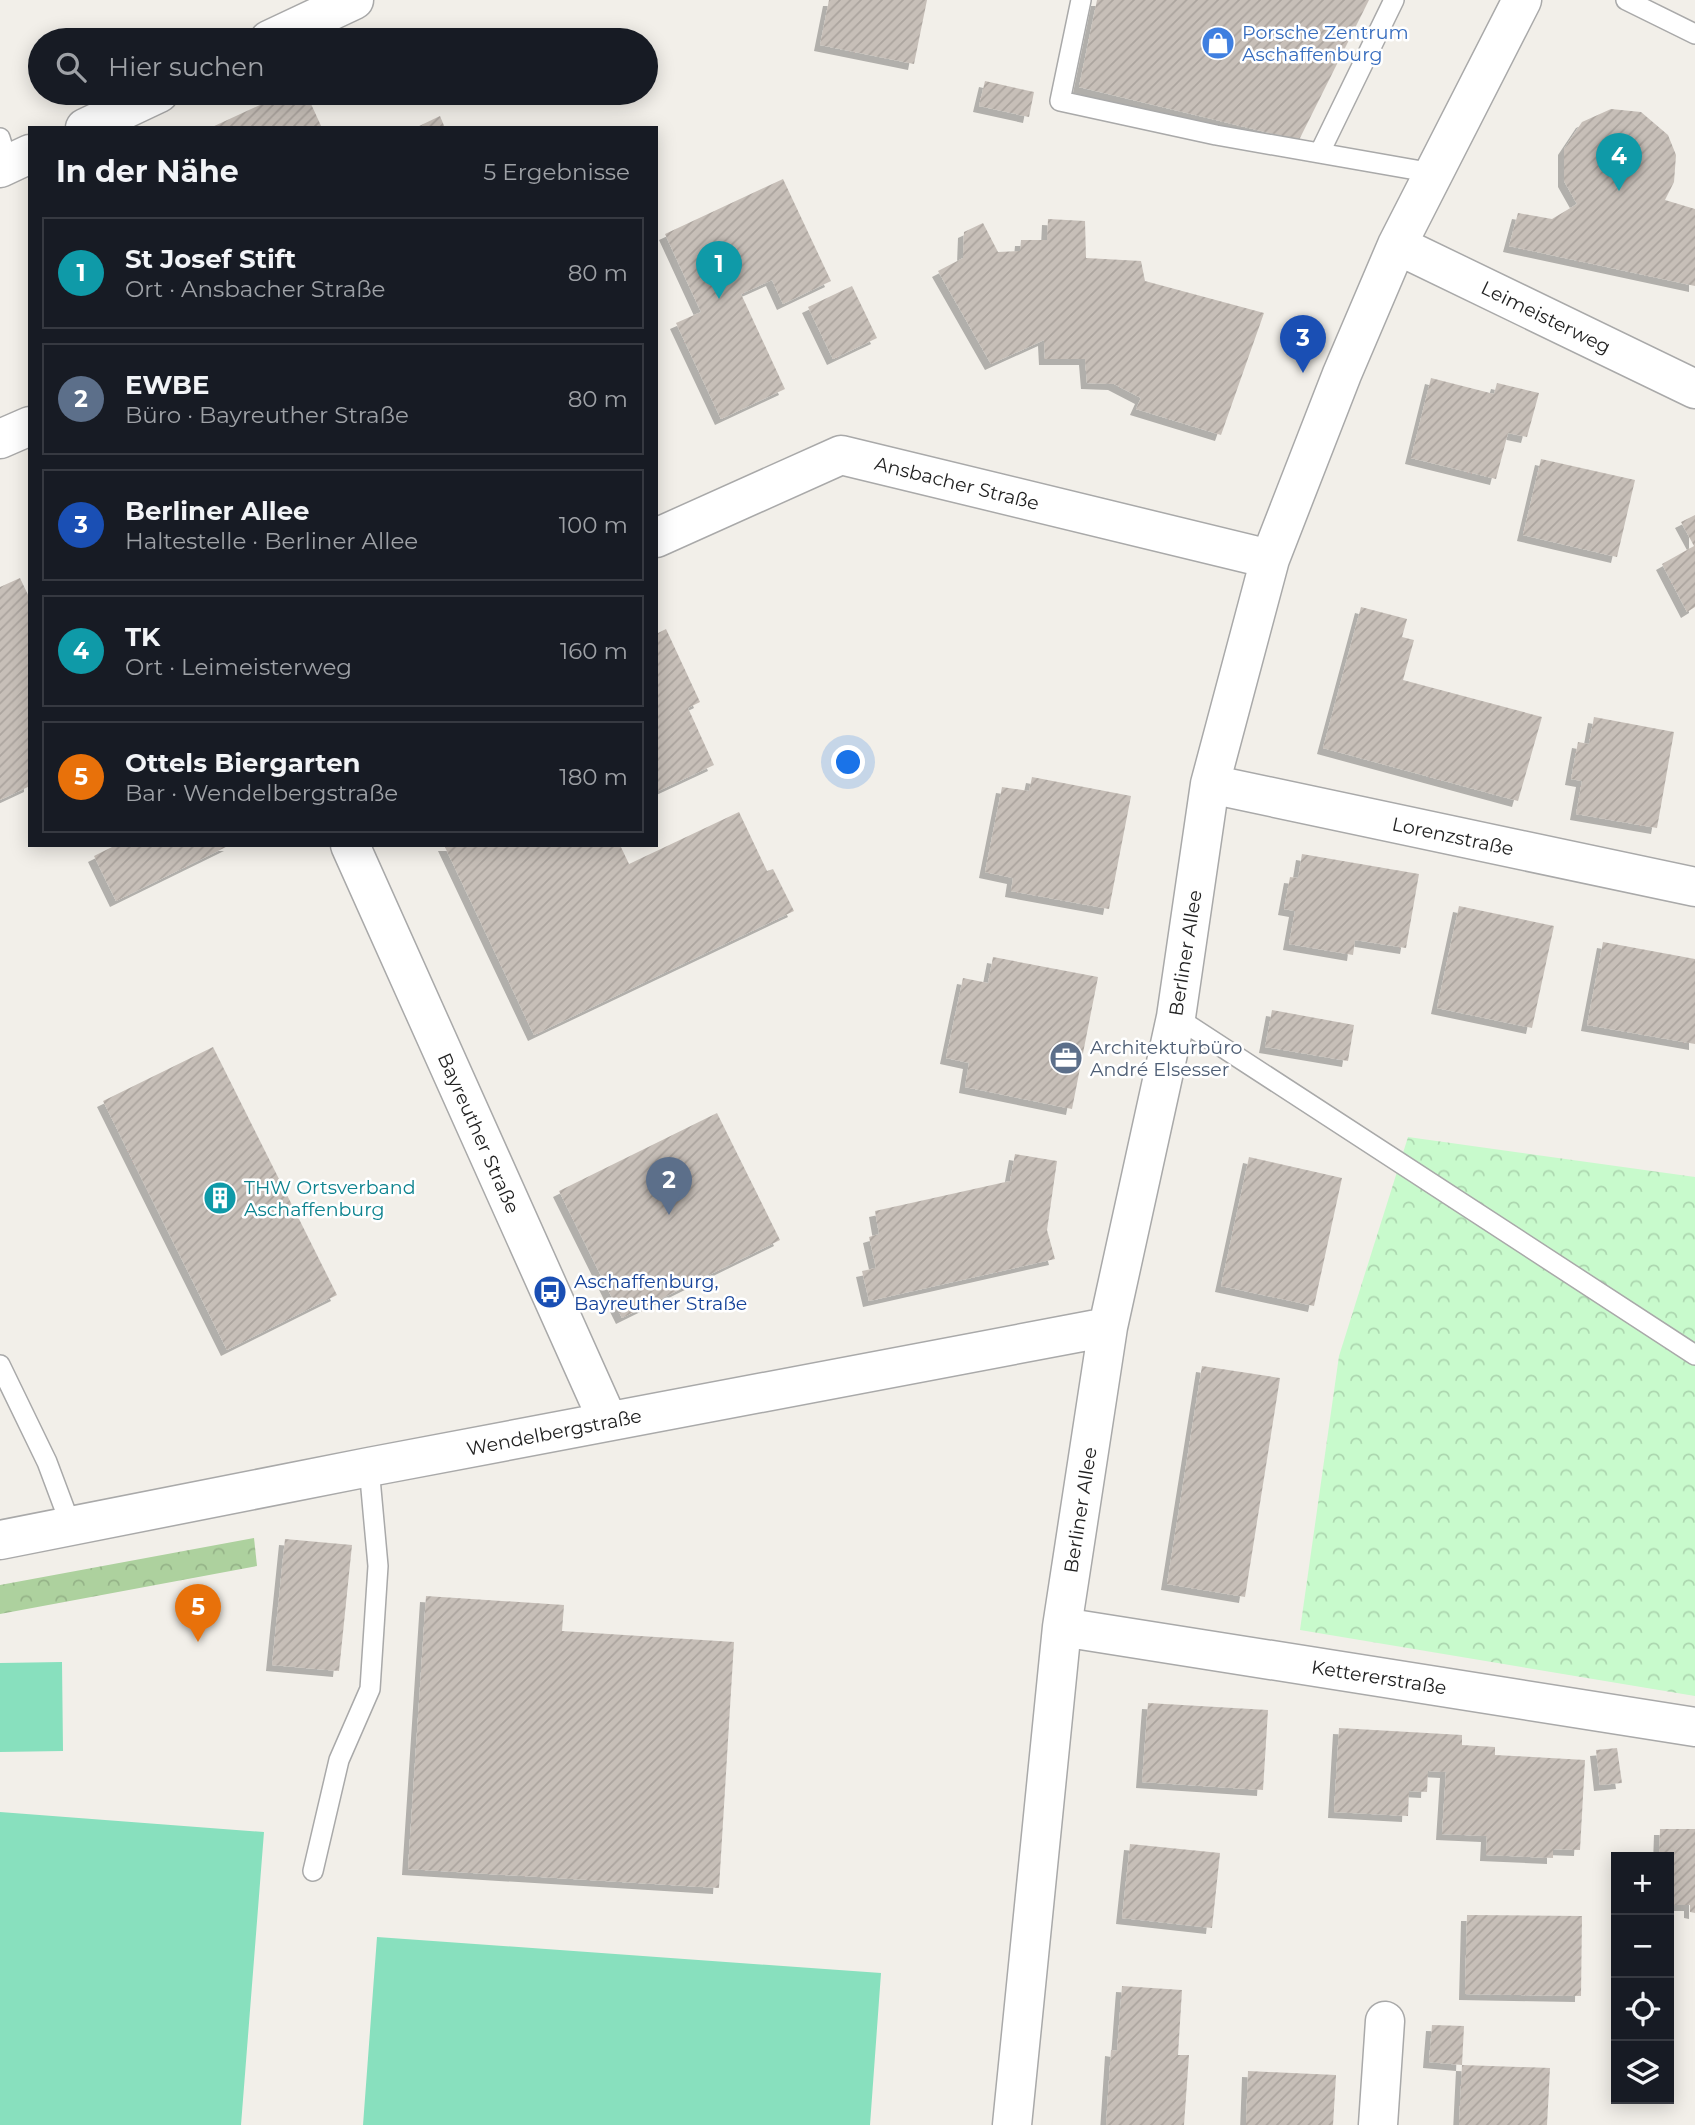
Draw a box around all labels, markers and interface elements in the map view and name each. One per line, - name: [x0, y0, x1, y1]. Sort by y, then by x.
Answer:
- place label: Porsche Zentrum Aschaffenburg: [1242, 21, 1409, 66]
- shop icon: Porsche Zentrum Aschaffenburg: [1199, 24, 1237, 62]
- search box: [28, 28, 658, 105]
- icon: search: [52, 48, 90, 86]
- text: Hier suchen: [108, 51, 265, 83]
- pin: 4: [1596, 133, 1642, 191]
- text: In der Nähe: [56, 153, 239, 190]
- text: 5 Ergebnisse: [483, 158, 630, 186]
- pin: 1: [696, 241, 742, 299]
- text: St Josef Stift: [125, 243, 296, 275]
- text: 1: [76, 259, 86, 287]
- text: 80 m: [568, 259, 628, 287]
- text: Ort · Ansbacher Straße: [125, 275, 385, 303]
- street label: Leimeisterweg: [1477, 276, 1614, 359]
- pin: 3: [1280, 315, 1326, 373]
- text: EWBE: [125, 369, 209, 401]
- text: 2: [74, 385, 88, 413]
- text: 80 m: [568, 385, 628, 413]
- text: Büro · Bayreuther Straße: [125, 401, 409, 429]
- street label: Ansbacher Straße: [872, 452, 1042, 515]
- text: Berliner Allee: [125, 495, 309, 527]
- text: 3: [74, 511, 88, 539]
- text: 100 m: [559, 511, 628, 539]
- text: Haltestelle · Berliner Allee: [125, 527, 418, 555]
- text: TK: [125, 621, 160, 653]
- text: 4: [73, 637, 89, 665]
- text: 160 m: [560, 637, 628, 665]
- text: Ort · Leimeisterweg: [125, 653, 352, 681]
- your location: [831, 745, 865, 779]
- text: Ottels Biergarten: [125, 747, 361, 779]
- text: 5: [74, 763, 88, 791]
- text: 180 m: [559, 763, 628, 791]
- text: Bar · Wendelbergstraße: [125, 779, 398, 807]
- street label: Lorenzstraße: [1390, 812, 1516, 861]
- street label: Berliner Allee: [1164, 888, 1207, 1018]
- place label: Architekturbüro André Elsesser: [1090, 1036, 1243, 1081]
- office icon: Architekturbüro André Elsesser: [1047, 1039, 1085, 1077]
- street label: Bayreuther Straße: [433, 1049, 524, 1217]
- pin: 2: [646, 1157, 692, 1215]
- place label: THW Ortsverband Aschaffenburg: [244, 1176, 416, 1221]
- building icon: THW Ortsverband Aschaffenburg: [201, 1179, 239, 1217]
- place label: Aschaffenburg, Bayreuther Straße: [574, 1270, 747, 1315]
- bus stop icon: Aschaffenburg, Bayreuther Straße: [531, 1273, 569, 1311]
- street label: Wendelbergstraße: [465, 1404, 644, 1461]
- street label: Berliner Allee: [1059, 1445, 1102, 1575]
- pin: 5: [175, 1584, 221, 1642]
- street label: Kettererstraße: [1310, 1655, 1448, 1700]
- map controls: [1611, 1852, 1674, 2104]
- button: +: [1611, 1852, 1674, 1915]
- button: −: [1611, 1915, 1674, 1978]
- button: locate: [1611, 1978, 1674, 2041]
- button: layers: [1611, 2041, 1674, 2104]

